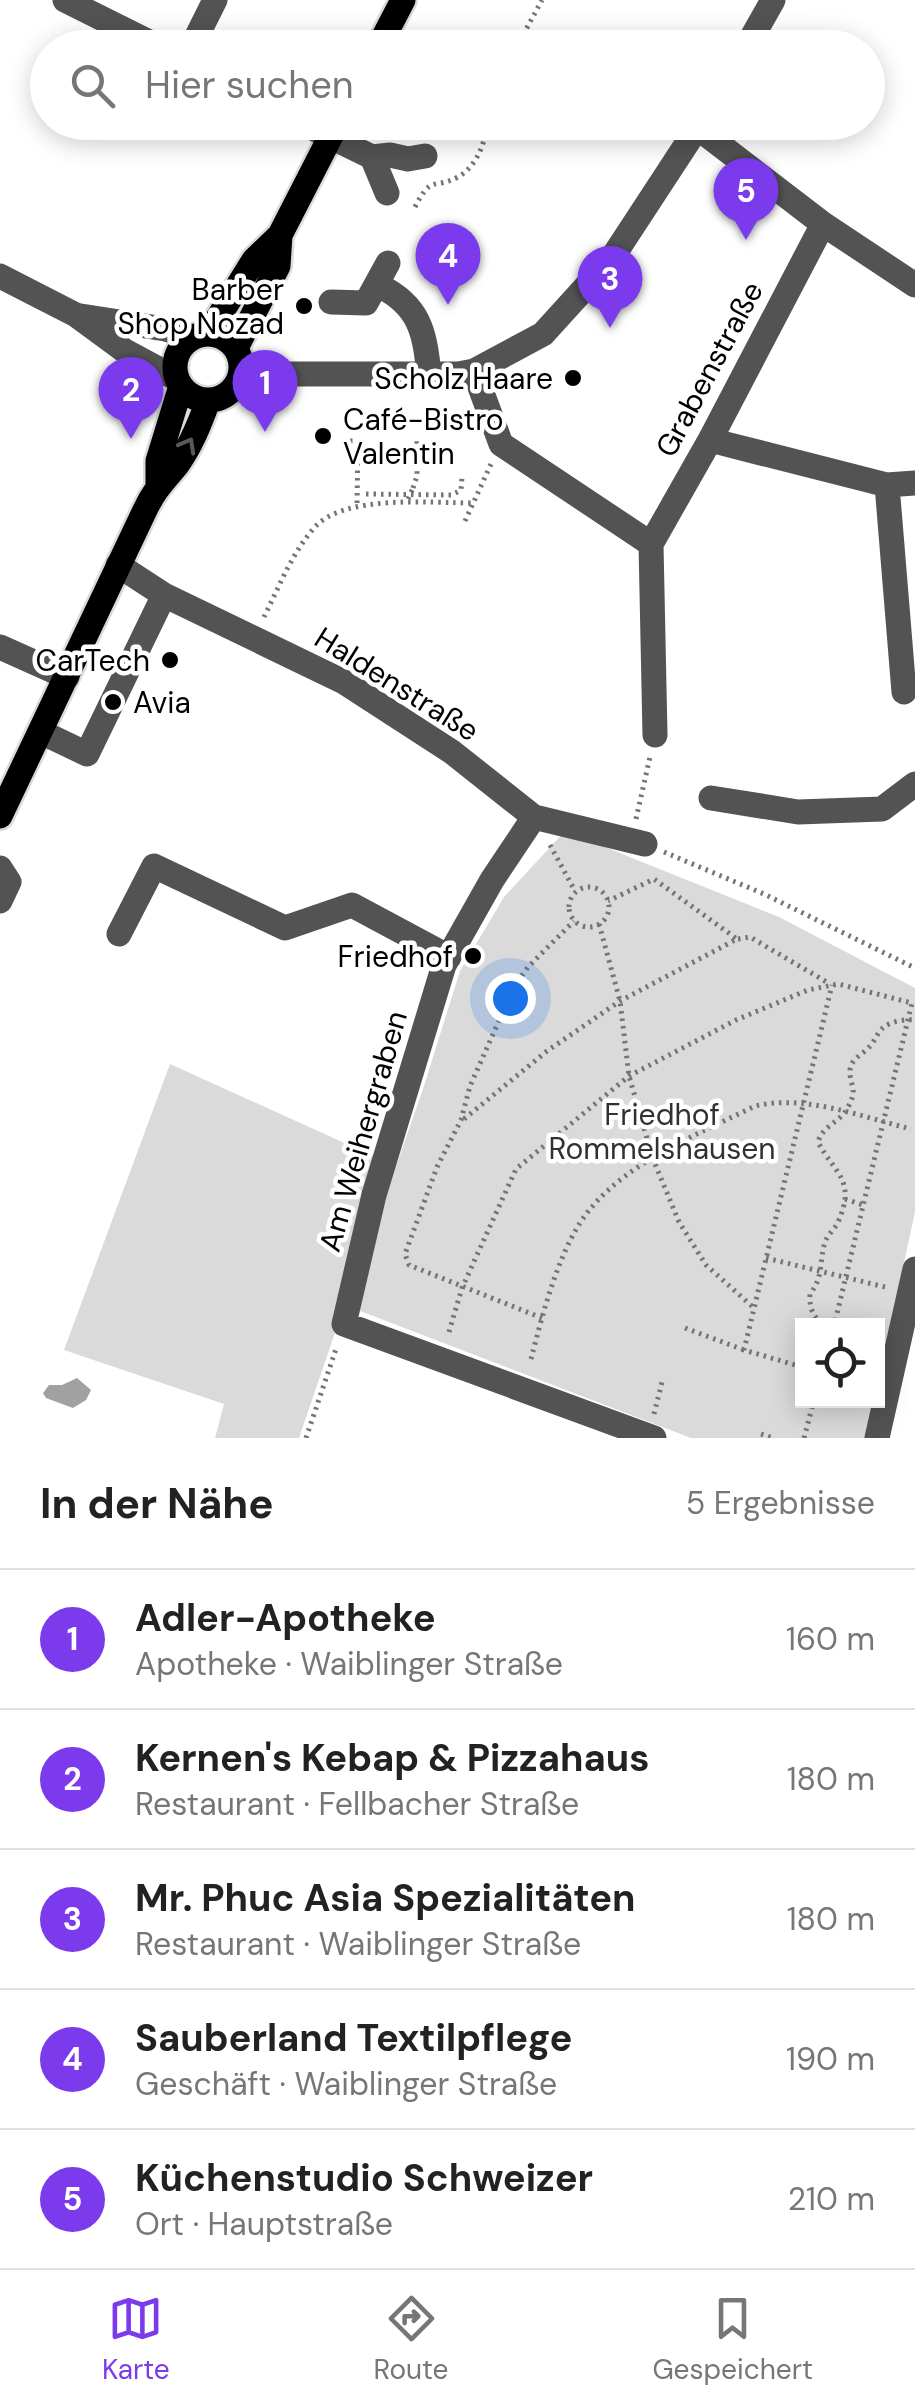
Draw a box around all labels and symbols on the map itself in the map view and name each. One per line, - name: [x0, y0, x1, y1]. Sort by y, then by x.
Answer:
- pin: 5: [714, 158, 778, 240]
- pin: 4: [416, 222, 480, 305]
- pin: 3: [578, 245, 642, 328]
- place label: Barber Shop Nozad: [117, 270, 284, 343]
- street label: Grabenstraße: [646, 275, 772, 463]
- marker: Barber Shop Nozad: [293, 295, 315, 317]
- pin: 1: [232, 350, 298, 432]
- pin: 2: [98, 356, 164, 439]
- place label: Scholz Haare: [374, 359, 553, 398]
- marker: Scholz Haare: [562, 367, 584, 389]
- place label: Café-Bistro Valentin: [343, 400, 503, 473]
- marker: Café-Bistro Valentin: [312, 425, 334, 447]
- one-way arrow: [175, 438, 195, 456]
- street label: Haldenstraße: [308, 618, 486, 750]
- place label: CarTech: [35, 641, 150, 680]
- marker: CarTech: [159, 649, 181, 671]
- place label: Avia: [133, 683, 191, 722]
- marker: Avia: [102, 691, 124, 713]
- place label: Friedhof: [338, 937, 453, 976]
- marker: Friedhof: [462, 945, 484, 967]
- your location: [485, 973, 536, 1024]
- street label: Am Weihergraben: [310, 1006, 416, 1256]
- park label: Friedhof Rommelshausen: [548, 1095, 776, 1168]

